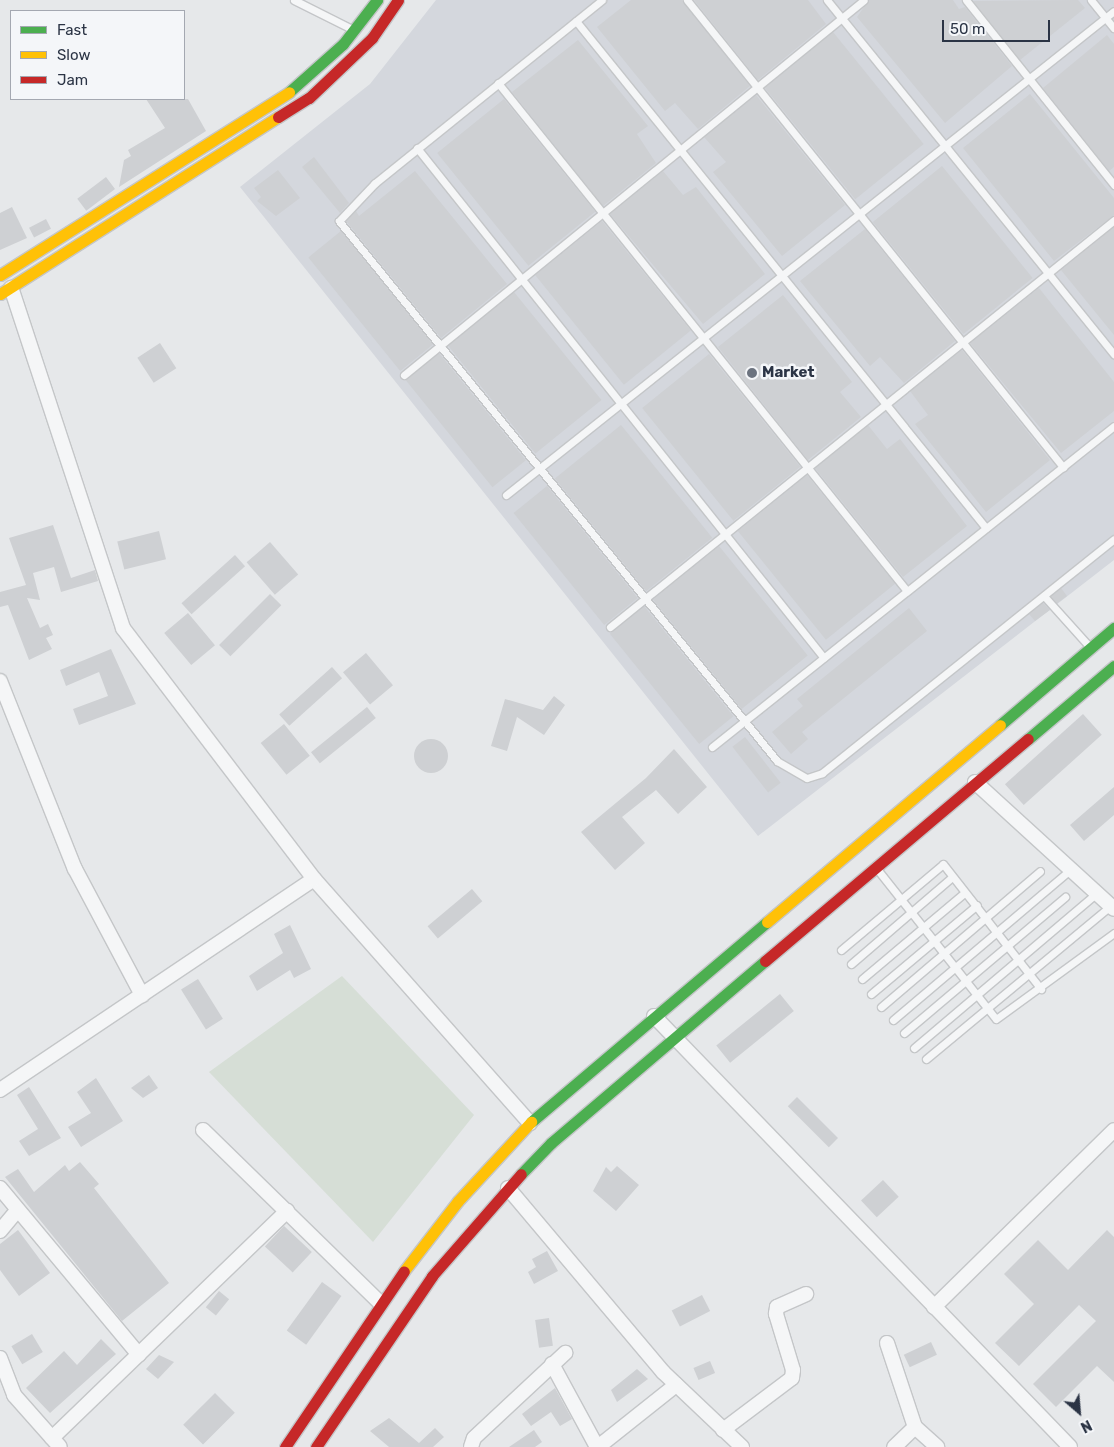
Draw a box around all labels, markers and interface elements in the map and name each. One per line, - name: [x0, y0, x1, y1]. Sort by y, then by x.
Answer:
- legend: [10, 10, 185, 100]
- scale bar: [944, 10, 1052, 42]
- text: 50 m: [950, 20, 985, 38]
- text: Fast: [57, 21, 87, 39]
- text: Slow: [57, 46, 90, 64]
- text: Jam: [57, 71, 88, 89]
- place label: Market: [762, 364, 814, 382]
- marker: Market: [746, 367, 758, 379]
- north arrow: [1054, 1387, 1104, 1437]
- text: N: [1078, 1416, 1094, 1436]

